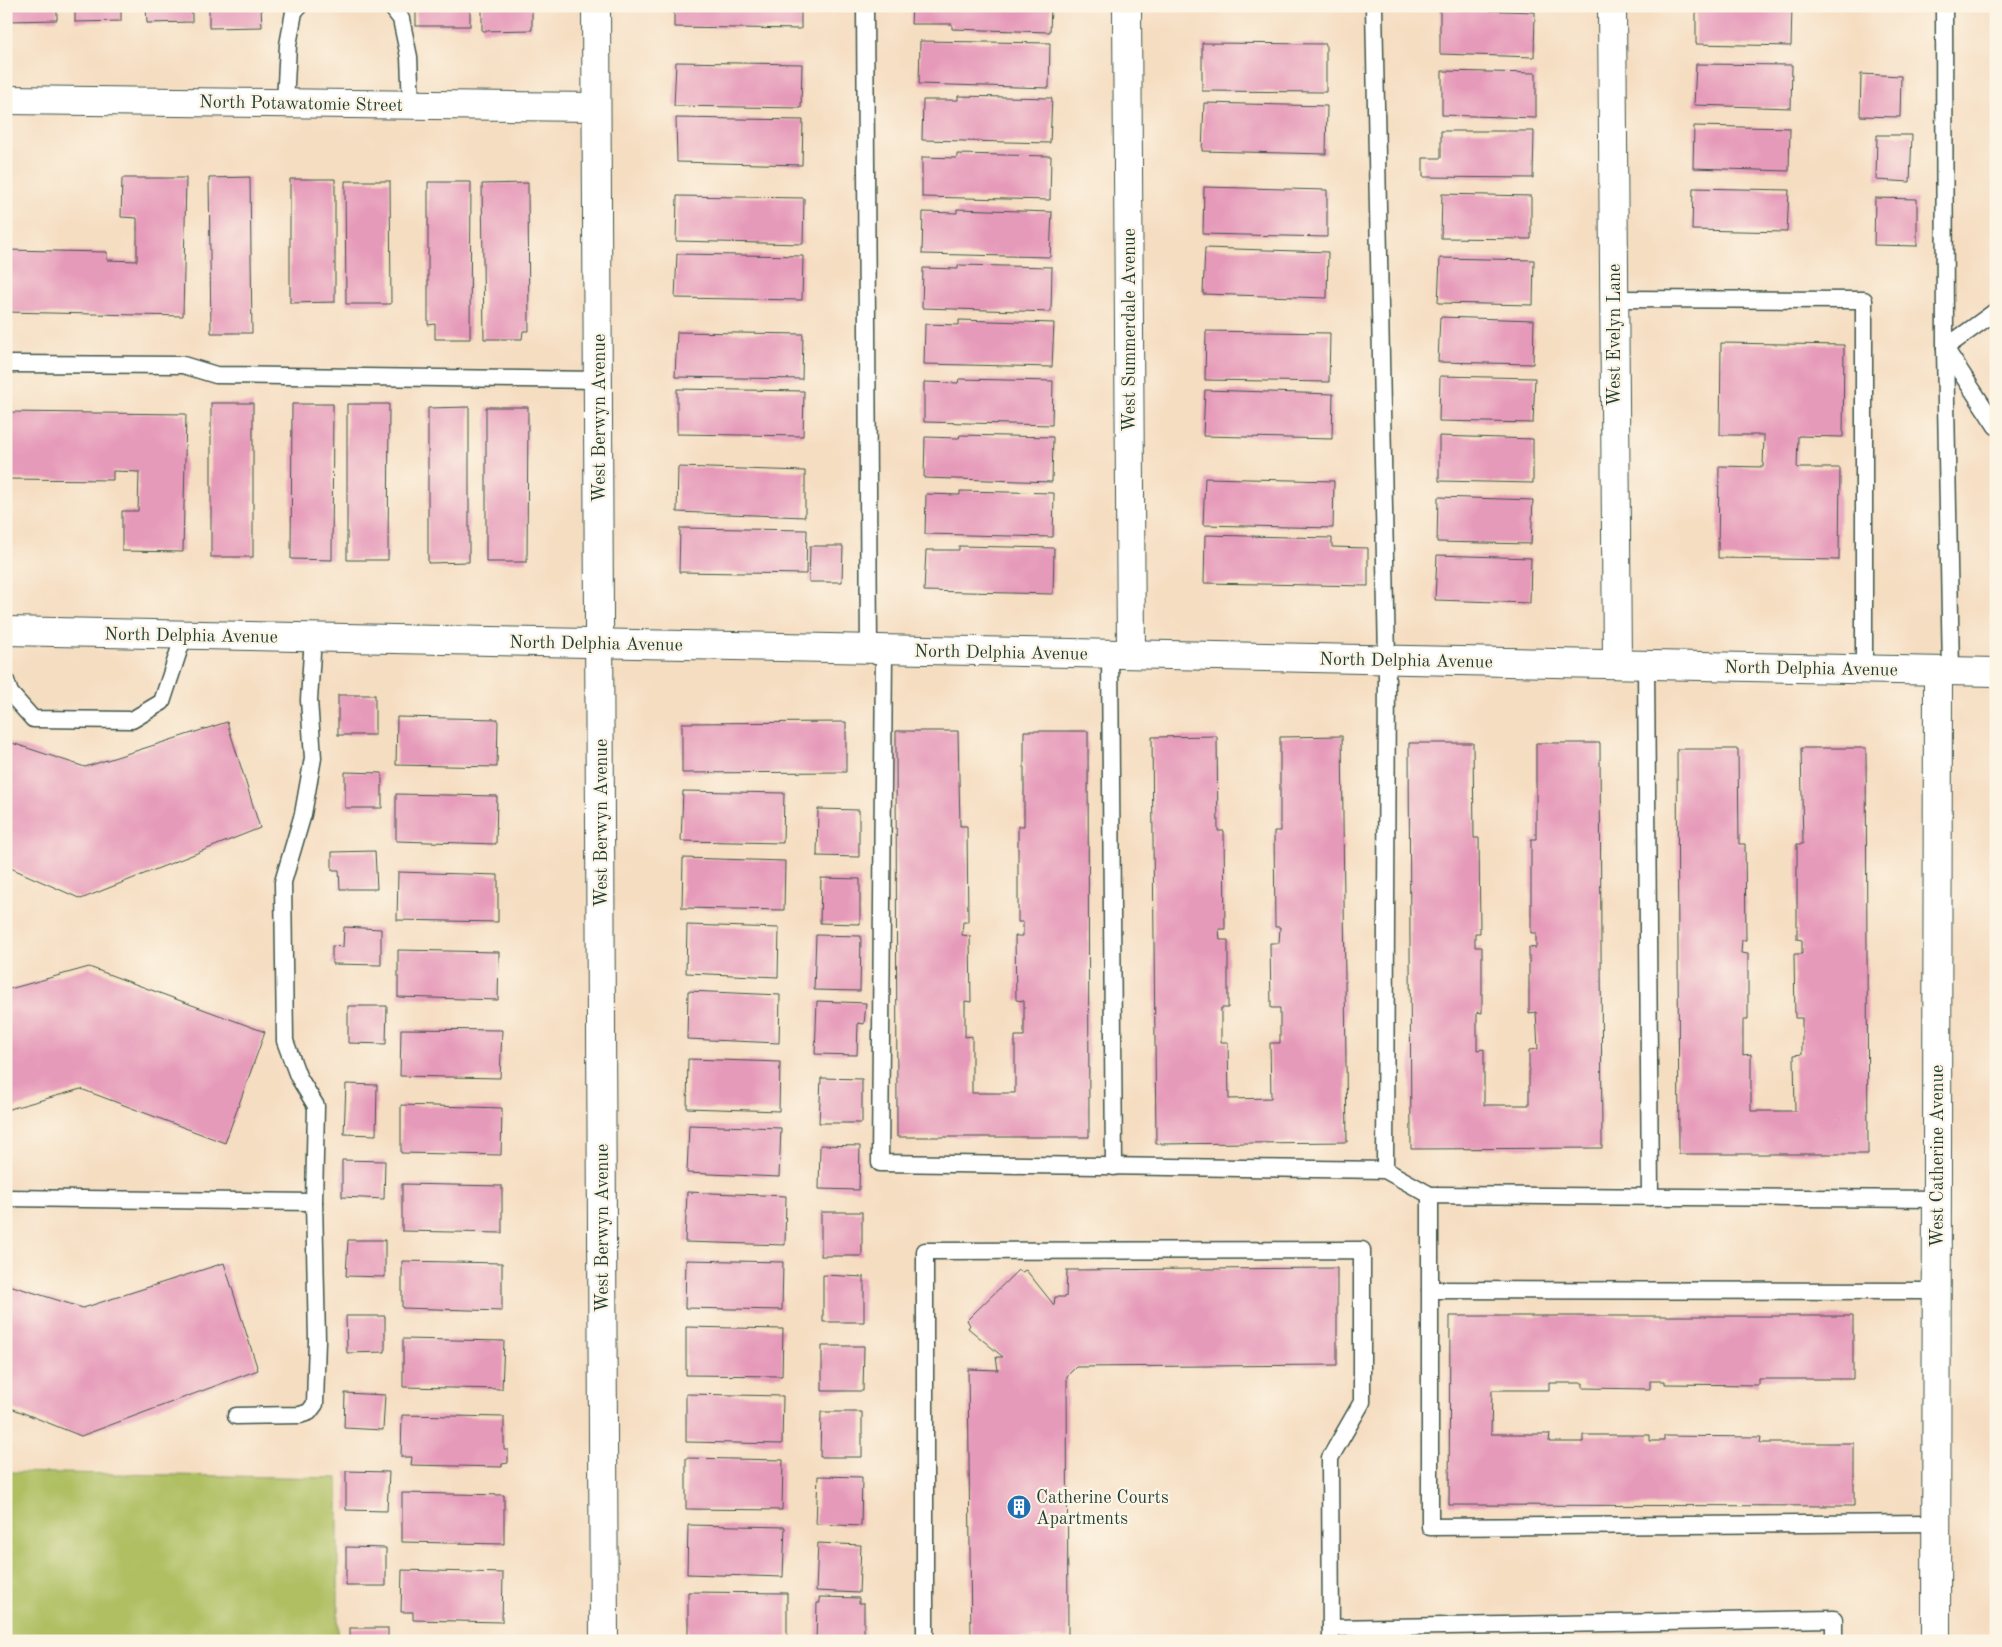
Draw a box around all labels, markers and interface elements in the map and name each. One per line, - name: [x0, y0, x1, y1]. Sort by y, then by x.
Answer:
- street label: North Potawatomie Street: [199, 93, 403, 115]
- street label: West Summerdale Avenue: [1121, 228, 1139, 432]
- street label: West Evelyn Lane: [1606, 264, 1624, 406]
- street label: West Berwyn Avenue: [591, 334, 609, 502]
- street label: North Delphia Avenue: [104, 625, 278, 647]
- street label: North Delphia Avenue: [509, 633, 683, 655]
- street label: North Delphia Avenue: [914, 642, 1088, 664]
- street label: North Delphia Avenue: [1319, 650, 1493, 672]
- street label: North Delphia Avenue: [1724, 658, 1898, 680]
- street label: West Berwyn Avenue: [593, 739, 611, 907]
- street label: West Catherine Avenue: [1929, 1065, 1947, 1247]
- street label: West Berwyn Avenue: [594, 1144, 612, 1312]
- place label: Catherine Courts Apartments: [1036, 1489, 1169, 1528]
- building icon: Catherine Courts Apartments: [1006, 1494, 1032, 1520]

